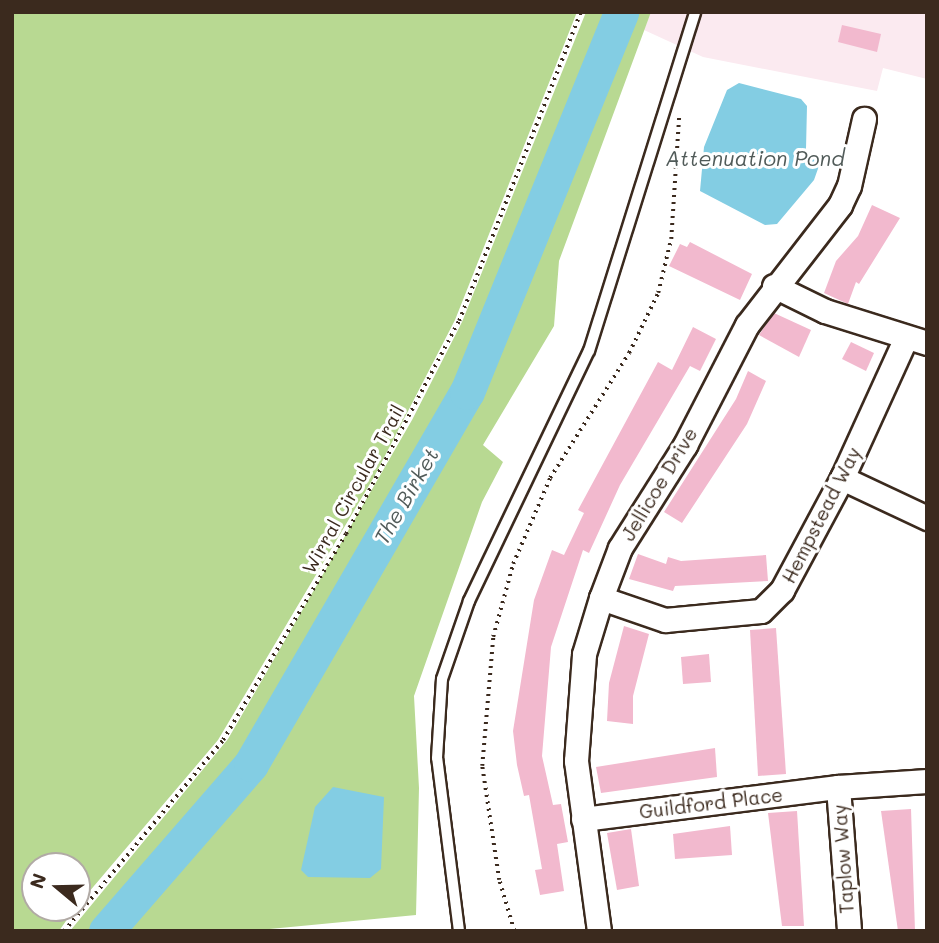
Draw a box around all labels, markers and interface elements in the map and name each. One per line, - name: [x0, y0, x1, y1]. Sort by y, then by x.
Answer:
- water label: Attenuation Pond: [666, 145, 844, 171]
- street label: Wirral Circular Trail: [297, 401, 409, 577]
- street label: Jellicoe Drive: [616, 423, 702, 545]
- street label: Hempstead Way: [777, 443, 865, 587]
- water label: The Birket: [368, 444, 444, 548]
- street label: Guildford Place: [638, 783, 784, 823]
- street label: Taplow Way: [828, 804, 858, 914]
- north arrow: [21, 852, 91, 922]
- text: N: [23, 870, 52, 892]

